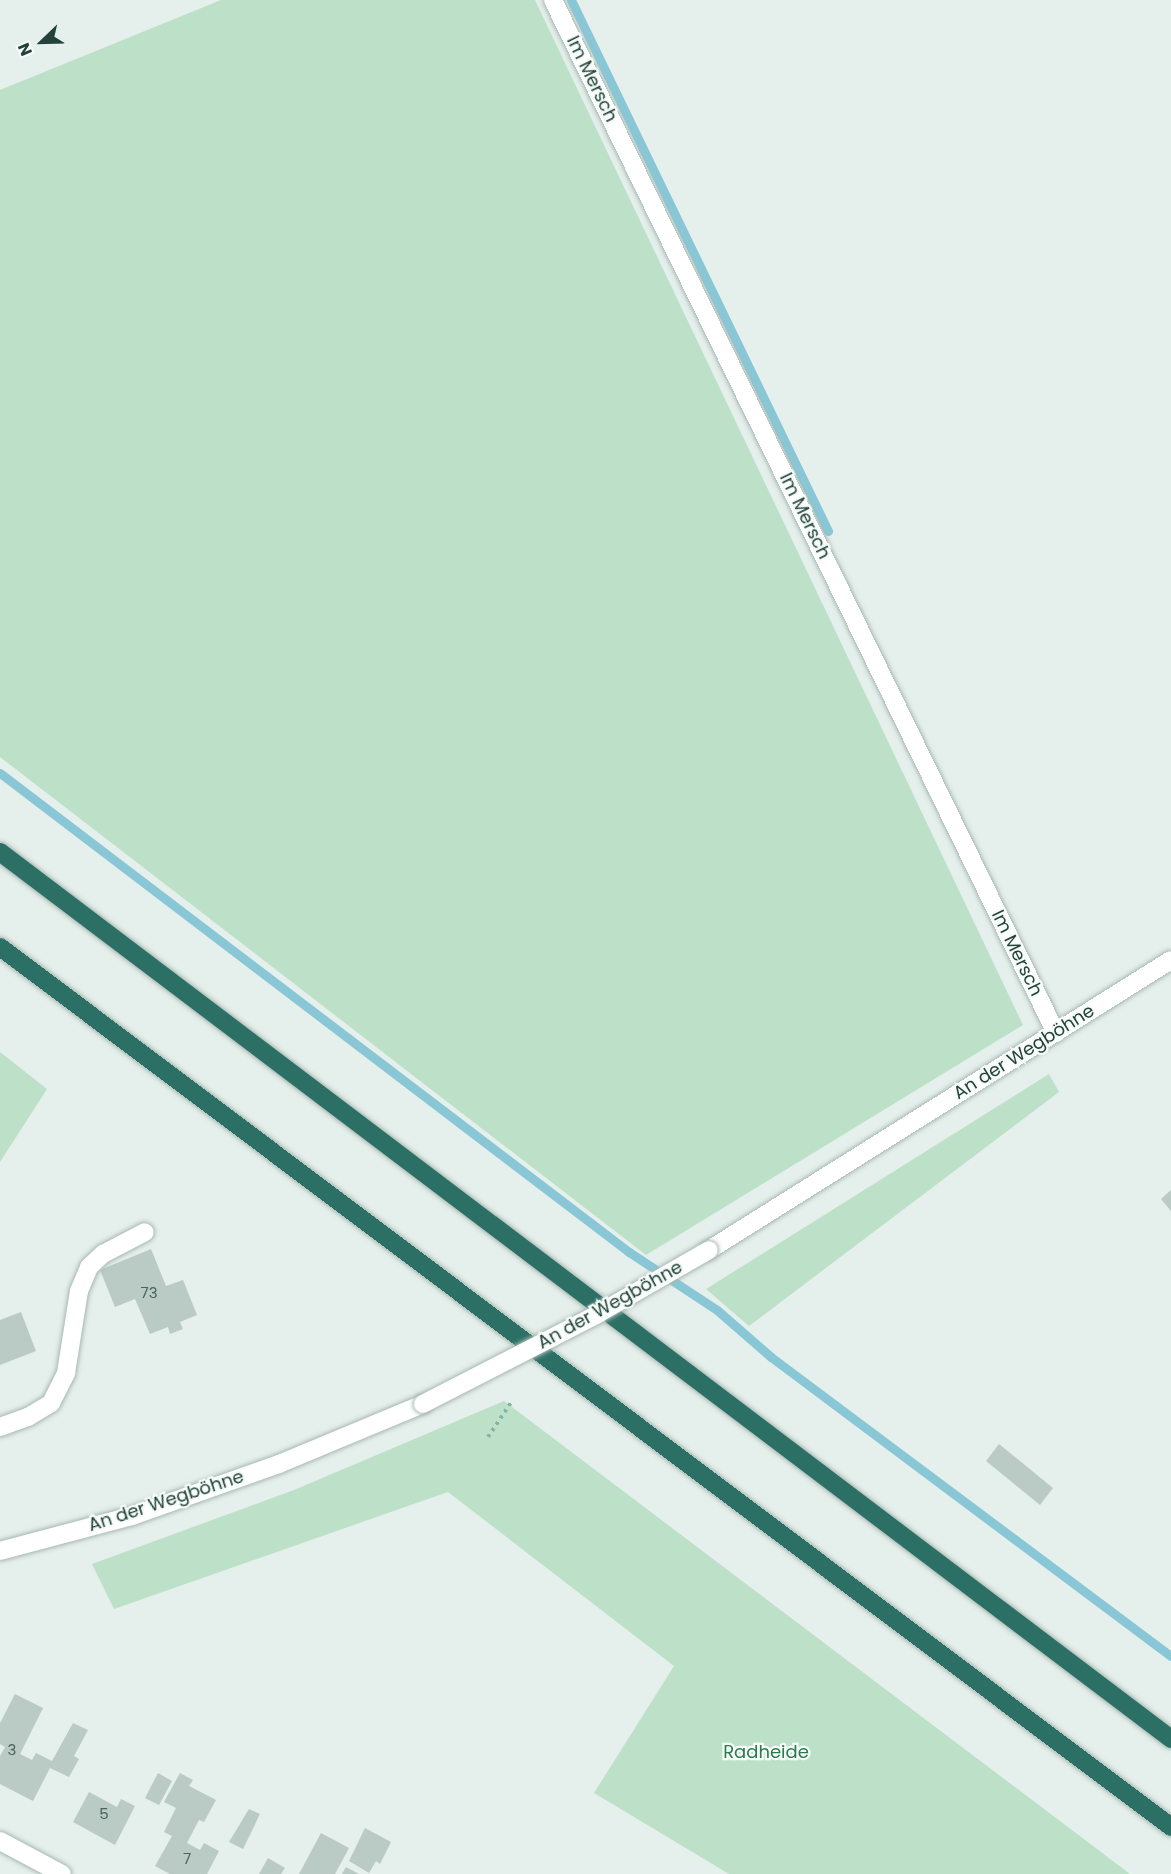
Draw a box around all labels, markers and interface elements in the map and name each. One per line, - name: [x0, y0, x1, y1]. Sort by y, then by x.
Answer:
- north arrow: [12, 12, 72, 72]
- street label: Im Mersch: [562, 32, 622, 126]
- text: N: [12, 39, 38, 59]
- street label: Im Mersch: [775, 469, 835, 563]
- street label: Im Mersch: [987, 906, 1047, 1000]
- street label: An der Wegböhne: [950, 1000, 1098, 1104]
- street label: An der Wegböhne: [534, 1256, 686, 1354]
- house number: 73: [140, 1284, 158, 1302]
- street label: An der Wegböhne: [86, 1466, 246, 1536]
- house number: 3: [8, 1741, 16, 1759]
- park label: Radheide: [723, 1741, 809, 1763]
- house number: 5: [99, 1805, 109, 1823]
- house number: 7: [183, 1850, 191, 1868]

